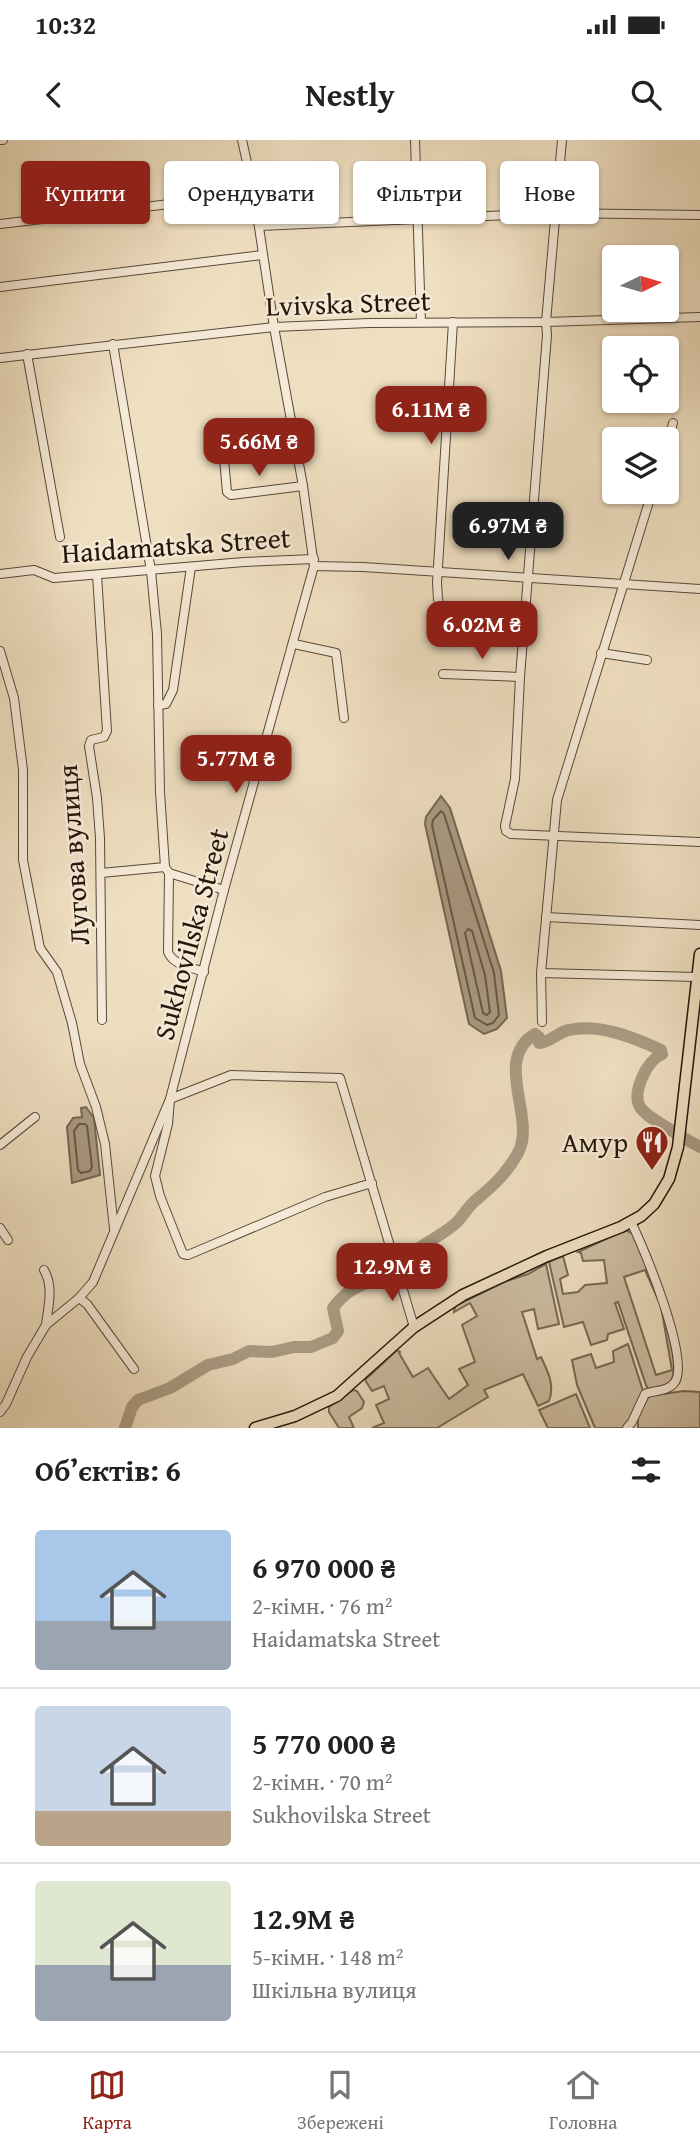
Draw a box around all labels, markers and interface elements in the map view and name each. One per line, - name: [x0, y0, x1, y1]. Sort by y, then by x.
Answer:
- text: 10:32: [35, 5, 96, 44]
- text: Nestly: [305, 71, 395, 118]
- icon: back: [35, 76, 73, 114]
- icon: search: [627, 76, 665, 114]
- chip: Купити: [21, 161, 150, 224]
- chip: Орендувати: [164, 161, 339, 224]
- chip: Фільтри: [353, 161, 486, 224]
- chip: Нове: [500, 161, 599, 224]
- north arrow: [602, 245, 679, 322]
- map controls: [602, 245, 679, 504]
- street label: Lvivska Street: [265, 279, 431, 326]
- button: locate: [602, 336, 679, 413]
- pin: 6.11M ₴: [366, 386, 496, 446]
- text: 6.11M ₴: [391, 392, 471, 425]
- pin: 5.66M ₴: [194, 418, 324, 478]
- text: 5.66M ₴: [219, 424, 299, 457]
- button: layers: [602, 427, 679, 504]
- pin: 6.97M ₴: [443, 502, 573, 562]
- text: 6.97M ₴: [468, 508, 548, 541]
- street label: Haidamatska Street: [60, 516, 292, 573]
- pin: 6.02M ₴: [417, 602, 547, 661]
- text: 6.02M ₴: [442, 607, 522, 640]
- pin: 5.77M ₴: [171, 736, 301, 795]
- text: 5.77M ₴: [196, 741, 276, 774]
- street label: Лугова вулиця: [46, 763, 99, 947]
- street label: Sukhovilska Street: [143, 823, 239, 1044]
- place label: Амур: [562, 1121, 628, 1162]
- restaurant icon: Амур: [633, 1123, 671, 1172]
- pin: 12.9M ₴: [327, 1244, 457, 1303]
- text: 12.9M ₴: [352, 1249, 432, 1282]
- text: Об’єктів: 6: [35, 1448, 181, 1492]
- icon: filters: [627, 1451, 665, 1489]
- text: 6 970 000 ₴: [252, 1545, 396, 1589]
- icon: home: [91, 1558, 175, 1642]
- text: 2-кімн. · 76 m²: [252, 1589, 393, 1622]
- text: Haidamatska Street: [252, 1622, 440, 1655]
- text: 5 770 000 ₴: [252, 1721, 396, 1765]
- icon: home: [91, 1734, 175, 1818]
- text: 2-кімн. · 70 m²: [252, 1765, 393, 1798]
- text: Sukhovilska Street: [252, 1798, 431, 1831]
- text: 12.9M ₴: [252, 1896, 355, 1940]
- icon: home: [91, 1909, 175, 1993]
- text: 5-кімн. · 148 m²: [252, 1940, 404, 1973]
- text: Шкільна вулиця: [252, 1973, 417, 2006]
- tab: Карта: [83, 2066, 132, 2136]
- tab: Збережені: [297, 2066, 384, 2136]
- tab: Головна: [549, 2066, 617, 2136]

